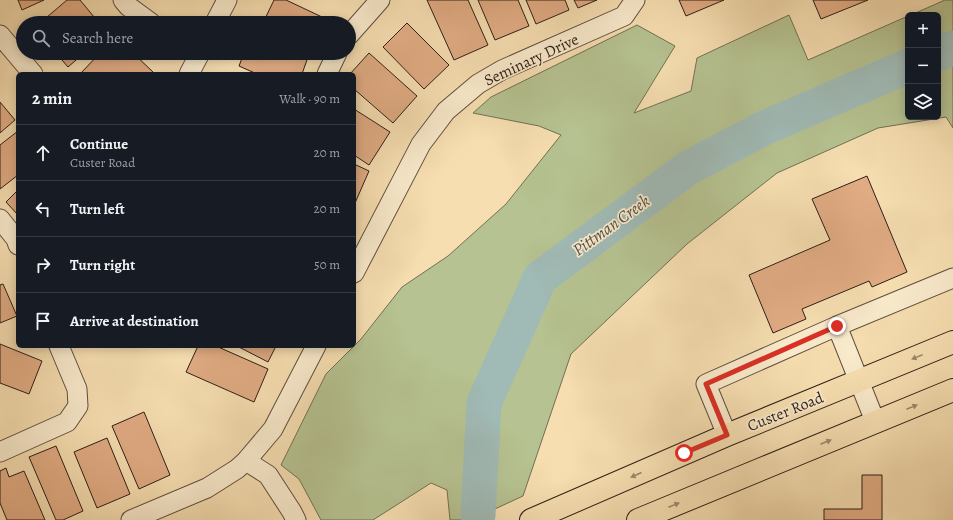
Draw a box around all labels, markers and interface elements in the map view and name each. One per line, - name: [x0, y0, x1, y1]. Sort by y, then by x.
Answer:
- map controls: [905, 12, 941, 120]
- button: +: [905, 12, 941, 48]
- search box: [16, 16, 356, 60]
- icon: search: [30, 27, 52, 49]
- text: Search here: [62, 28, 133, 48]
- street label: Seminary Drive: [481, 28, 582, 91]
- button: −: [905, 48, 941, 84]
- button: layers: [905, 84, 941, 120]
- text: 2 min: [32, 87, 72, 110]
- text: Walk · 90 m: [279, 90, 340, 107]
- text: Continue: [70, 134, 128, 154]
- icon: ahead: [32, 142, 54, 164]
- text: 20 m: [314, 144, 340, 161]
- text: Custer Road: [70, 154, 135, 171]
- water label: Pittman Creek: [568, 189, 655, 261]
- icon: left: [32, 198, 54, 220]
- text: Turn left: [70, 199, 125, 219]
- text: 20 m: [314, 200, 340, 217]
- icon: right: [32, 254, 54, 276]
- text: Turn right: [70, 255, 135, 275]
- text: 50 m: [314, 256, 340, 273]
- icon: arrive: [32, 310, 54, 332]
- text: Arrive at destination: [70, 311, 199, 331]
- route end: [828, 317, 846, 335]
- one-way arrow: [910, 354, 922, 360]
- street label: Custer Road: [744, 387, 827, 437]
- one-way arrow: [906, 403, 918, 409]
- one-way arrow: [821, 439, 832, 445]
- route start: [675, 444, 693, 462]
- one-way arrow: [629, 472, 641, 478]
- one-way arrow: [668, 502, 680, 508]

